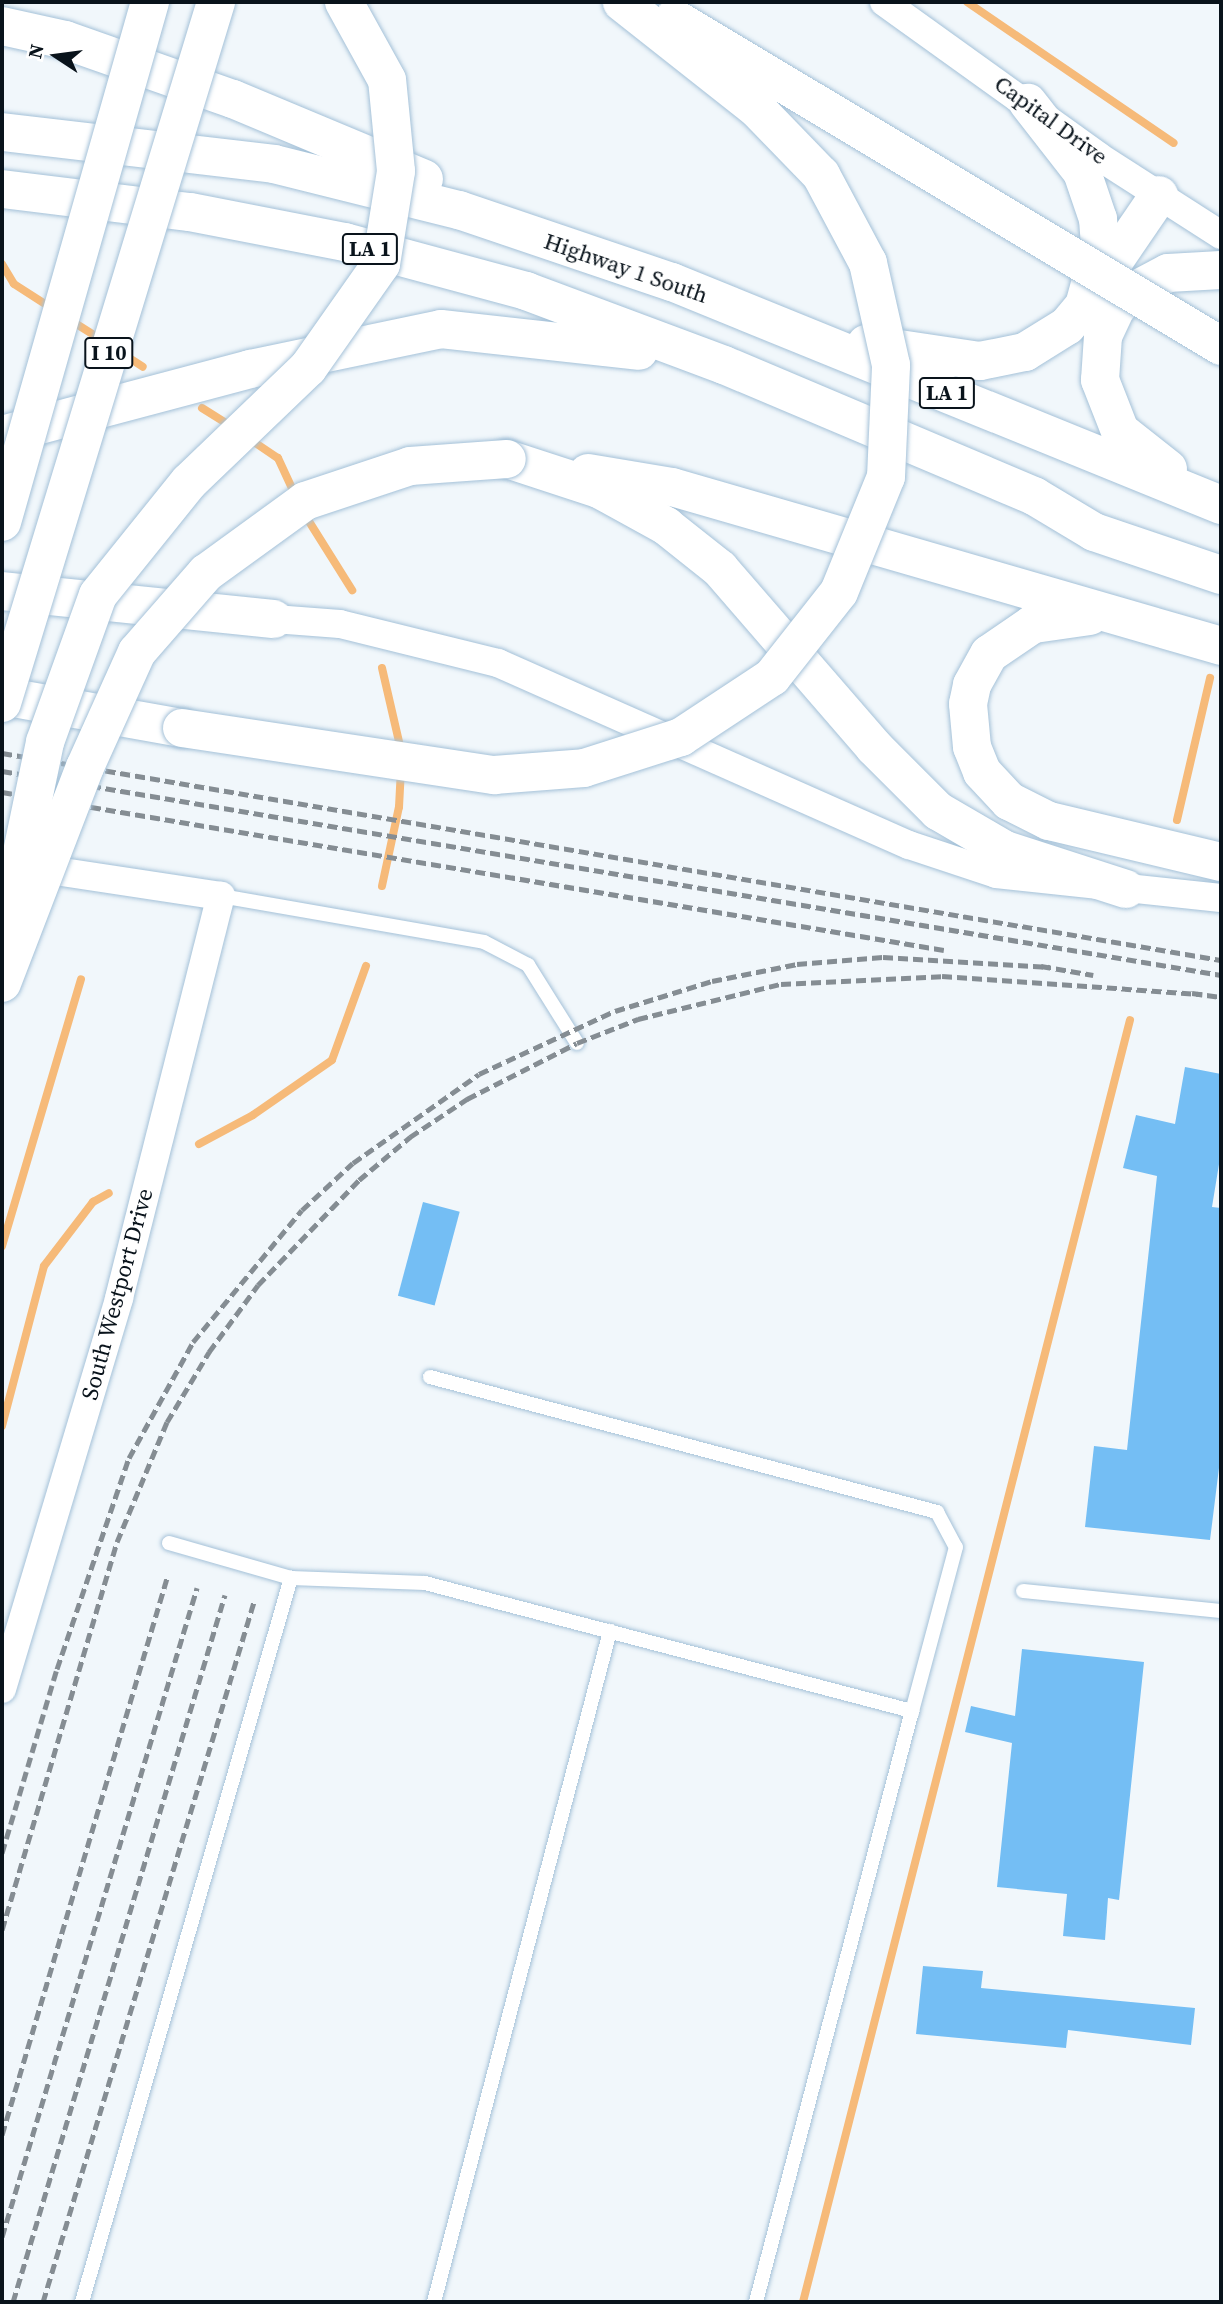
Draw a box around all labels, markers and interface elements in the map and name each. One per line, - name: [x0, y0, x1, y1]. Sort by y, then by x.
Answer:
- north arrow: [21, 21, 91, 91]
- text: N: [21, 42, 50, 61]
- street label: Capital Drive: [989, 70, 1113, 170]
- street label: Highway 1 South: [540, 227, 712, 309]
- road number: LA 1: [340, 232, 400, 266]
- road number: I 10: [83, 336, 135, 370]
- road number: LA 1: [917, 376, 977, 410]
- street label: South Westport Drive: [75, 1185, 159, 1403]

